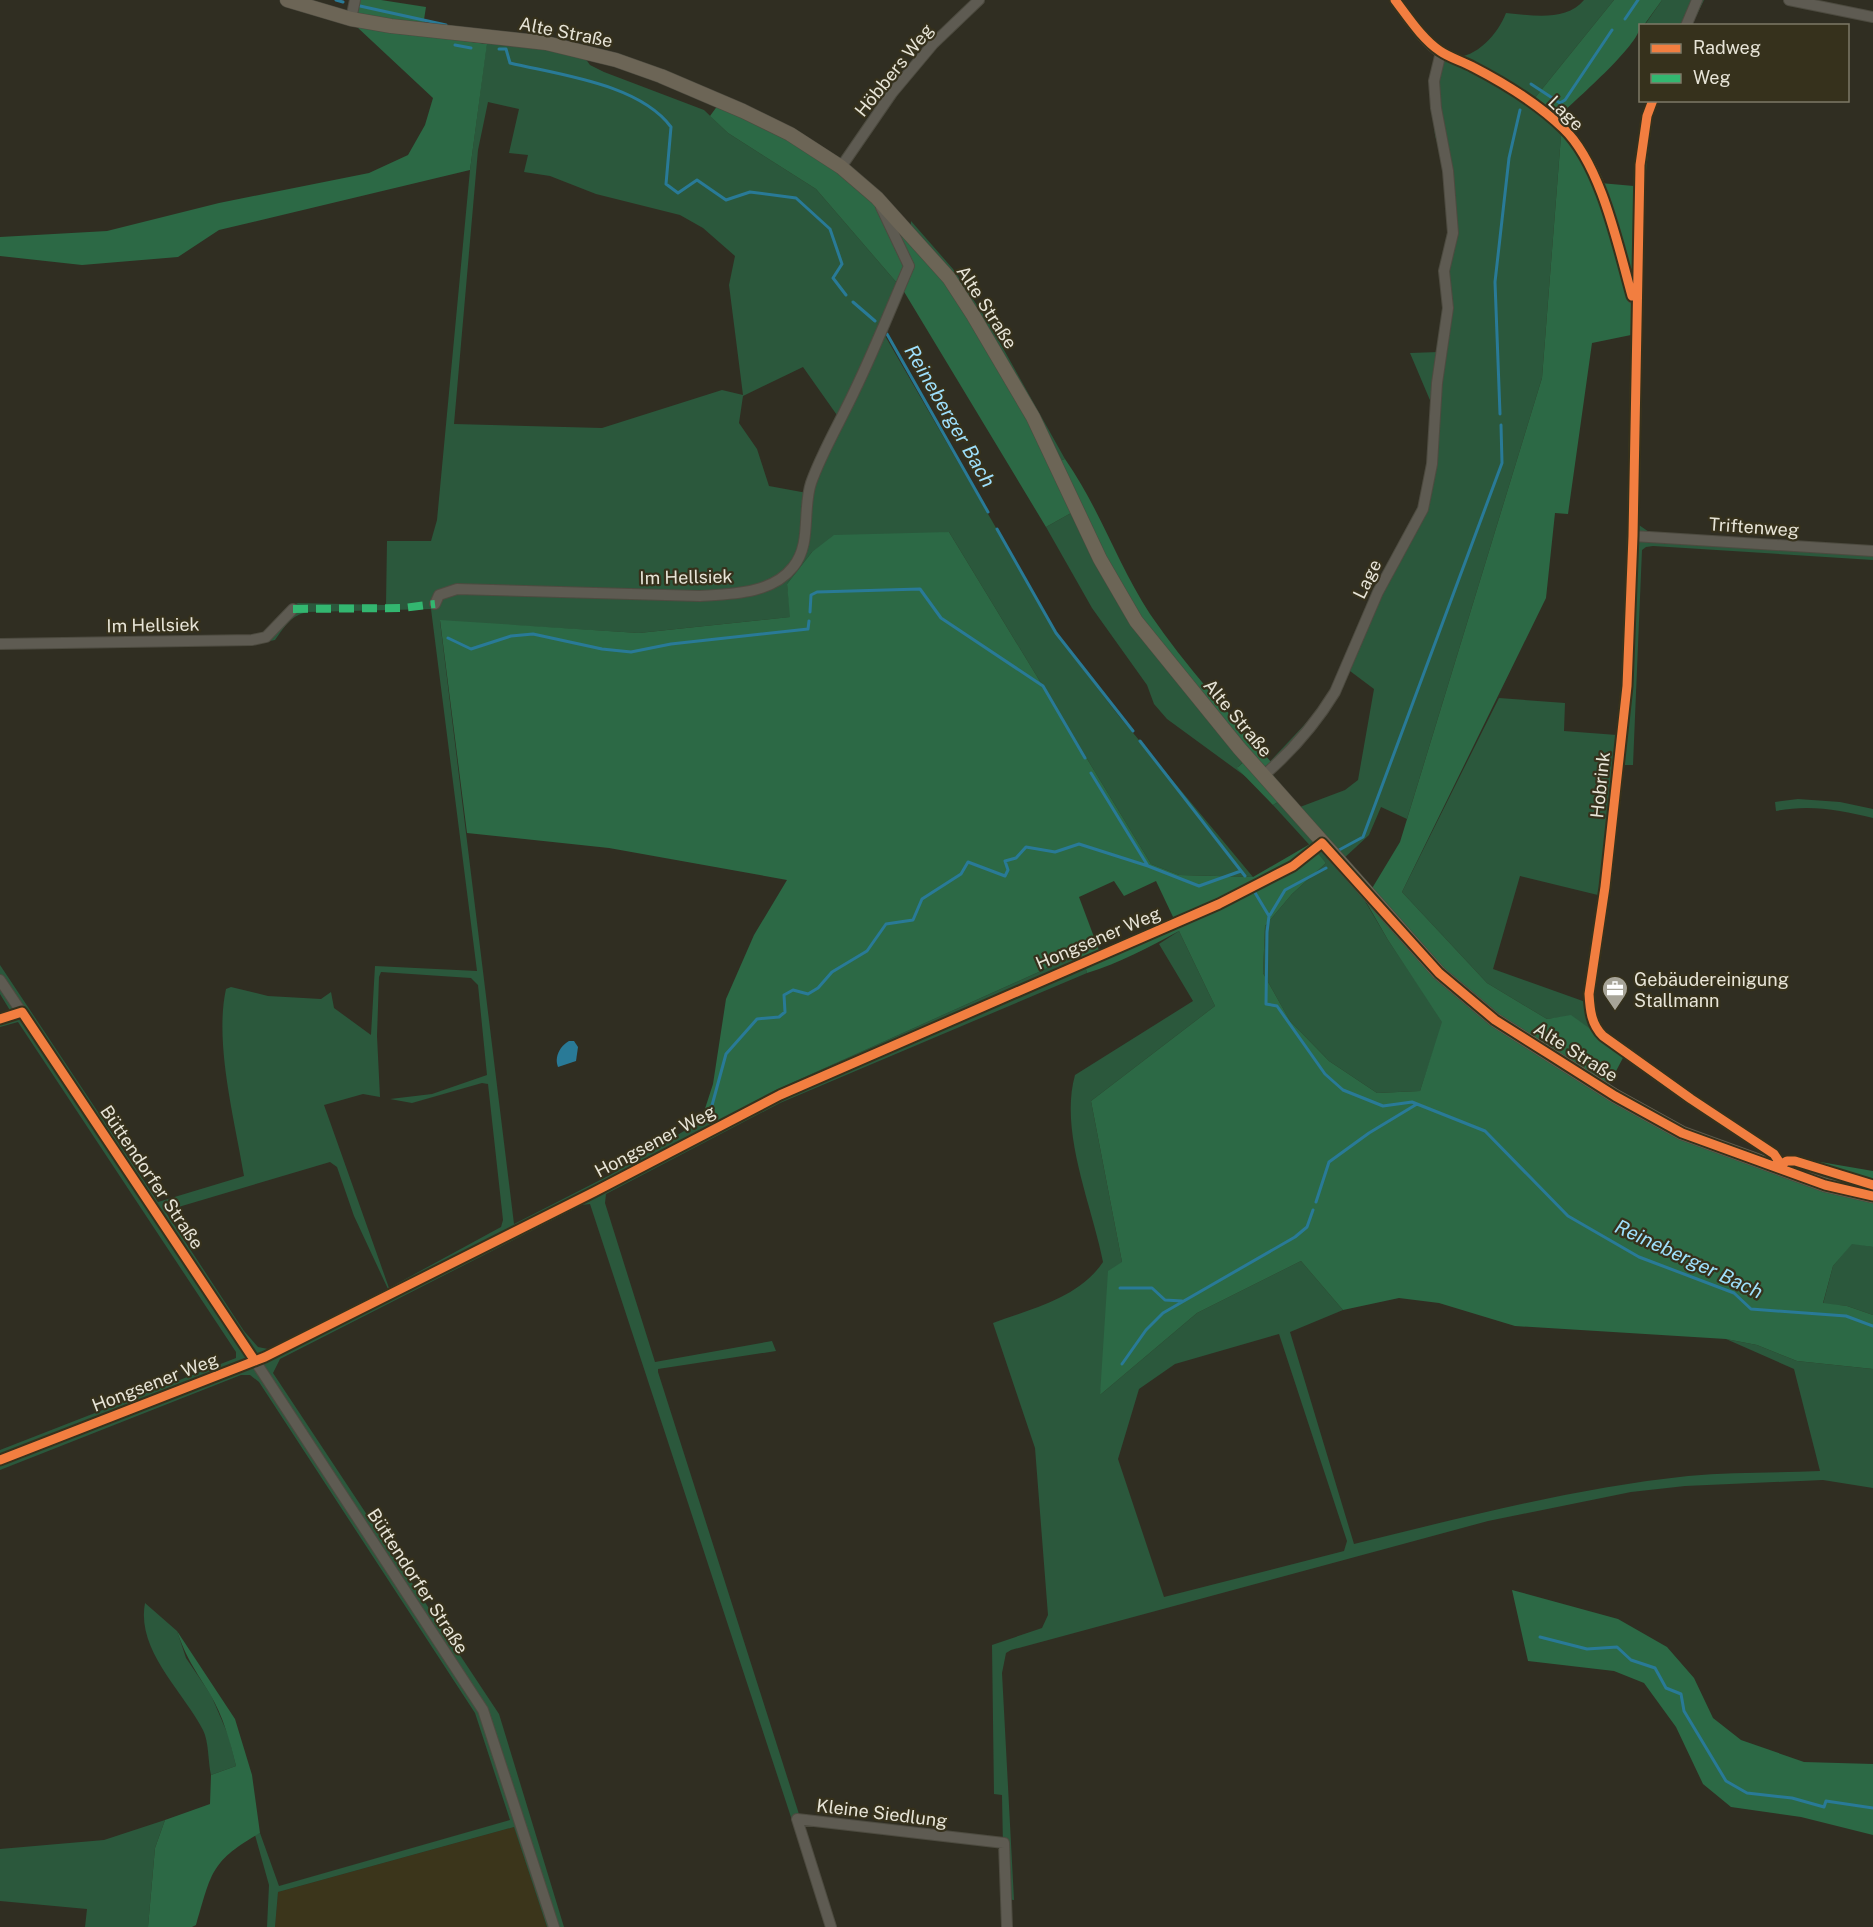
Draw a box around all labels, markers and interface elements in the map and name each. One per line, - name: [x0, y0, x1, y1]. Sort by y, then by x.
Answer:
- street label: Alte Straße: [517, 13, 615, 51]
- street label: Höbbers Weg: [850, 19, 938, 121]
- legend: [1639, 24, 1849, 102]
- text: Radweg: [1693, 37, 1761, 58]
- text: Weg: [1693, 67, 1731, 88]
- street label: Lage: [1544, 91, 1588, 135]
- street label: Alte Straße: [952, 261, 1022, 353]
- water label: Reineberger Bach: [900, 341, 1000, 491]
- street label: Triftenweg: [1708, 513, 1800, 541]
- street label: Lage: [1349, 556, 1385, 602]
- street label: Im Hellsiek: [639, 566, 733, 588]
- street label: Im Hellsiek: [106, 614, 200, 636]
- street label: Alte Straße: [1199, 675, 1277, 761]
- street label: Hobrink: [1586, 751, 1614, 819]
- street label: Hongsener Weg: [1032, 902, 1164, 974]
- place label: Gebäudereinigung Stallmann: [1634, 969, 1789, 1011]
- office icon: Gebäudereinigung Stallmann: [1600, 974, 1630, 1012]
- street label: Alte Straße: [1530, 1018, 1622, 1086]
- street label: Hongsener Weg: [591, 1100, 719, 1182]
- street label: Büttendorfer Straße: [96, 1101, 208, 1253]
- water label: Reineberger Bach: [1611, 1214, 1767, 1304]
- street label: Hongsener Weg: [89, 1348, 221, 1416]
- street label: Büttendorfer Straße: [363, 1504, 473, 1658]
- street label: Kleine Siedlung: [815, 1795, 949, 1831]

